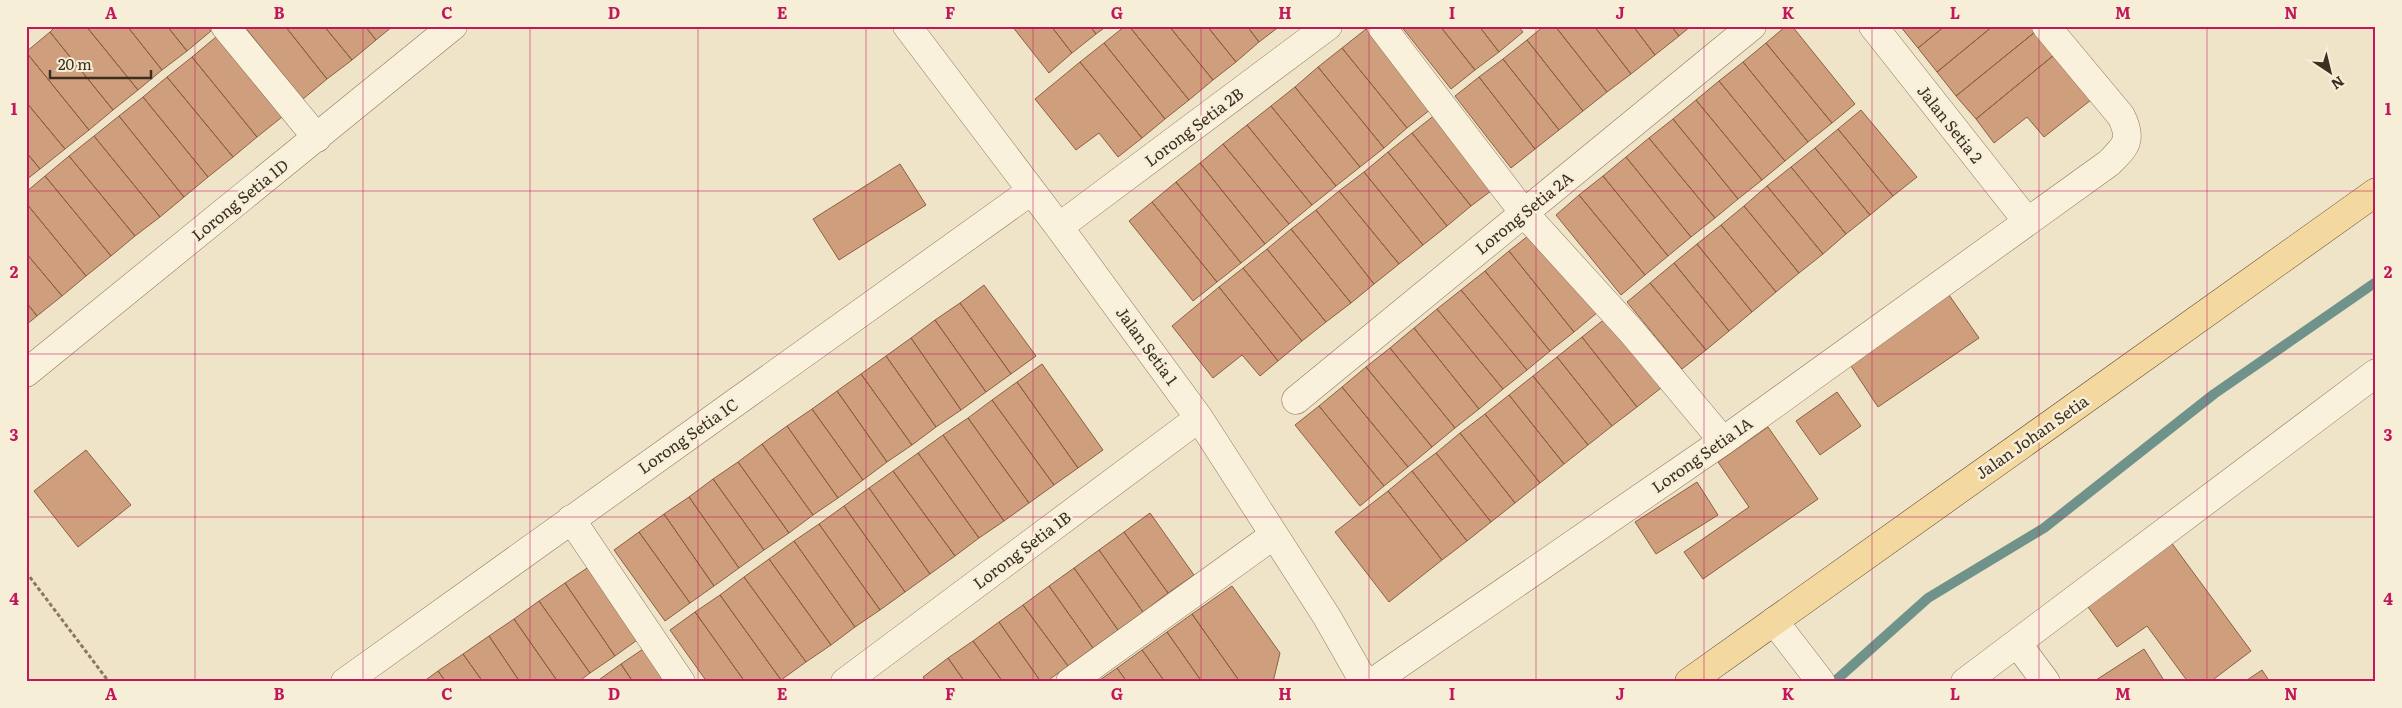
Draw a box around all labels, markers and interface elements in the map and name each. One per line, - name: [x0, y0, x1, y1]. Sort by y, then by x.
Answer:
- text: A: [105, 0, 117, 24]
- text: B: [273, 0, 285, 24]
- text: C: [441, 0, 453, 24]
- text: D: [608, 0, 620, 24]
- text: E: [777, 0, 788, 24]
- text: F: [945, 0, 955, 24]
- text: G: [1111, 0, 1123, 24]
- text: H: [1278, 0, 1292, 24]
- text: I: [1449, 0, 1455, 24]
- text: J: [1615, 0, 1625, 24]
- text: K: [1782, 0, 1795, 24]
- text: L: [1950, 0, 1960, 24]
- text: M: [2115, 0, 2131, 24]
- text: N: [2284, 0, 2298, 24]
- scale bar: [50, 48, 151, 80]
- north arrow: [2304, 48, 2354, 98]
- text: 20 m: [58, 52, 92, 75]
- text: N: [2327, 72, 2349, 95]
- street label: Jalan Setia 2: [1912, 79, 1989, 168]
- street label: Lorong Setia 2B: [1139, 81, 1248, 171]
- text: 1: [11, 96, 18, 120]
- text: 1: [2385, 96, 2392, 120]
- street label: Lorong Setia 1D: [186, 153, 293, 246]
- street label: Lorong Setia 2A: [1469, 165, 1578, 259]
- text: 2: [10, 259, 19, 283]
- text: 2: [2384, 259, 2393, 283]
- street label: Jalan Setia 1: [1111, 301, 1185, 390]
- street label: Jalan Johan Setia: [1970, 388, 2093, 484]
- street label: Lorong Setia 1C: [632, 392, 743, 479]
- street label: Lorong Setia 1A: [1646, 410, 1757, 498]
- text: 3: [10, 422, 19, 446]
- text: 3: [2384, 422, 2393, 446]
- street label: Lorong Setia 1B: [967, 504, 1075, 594]
- text: 4: [9, 586, 19, 610]
- text: 4: [2383, 586, 2393, 610]
- text: A: [105, 681, 117, 705]
- text: B: [273, 681, 285, 705]
- text: C: [441, 681, 453, 705]
- text: D: [608, 681, 620, 705]
- text: E: [777, 681, 788, 705]
- text: F: [945, 681, 955, 705]
- text: G: [1111, 681, 1123, 705]
- text: H: [1278, 681, 1292, 705]
- text: I: [1449, 681, 1455, 705]
- text: J: [1615, 681, 1625, 705]
- text: K: [1782, 681, 1795, 705]
- text: L: [1950, 681, 1960, 705]
- text: M: [2115, 681, 2131, 705]
- text: N: [2284, 681, 2298, 705]

